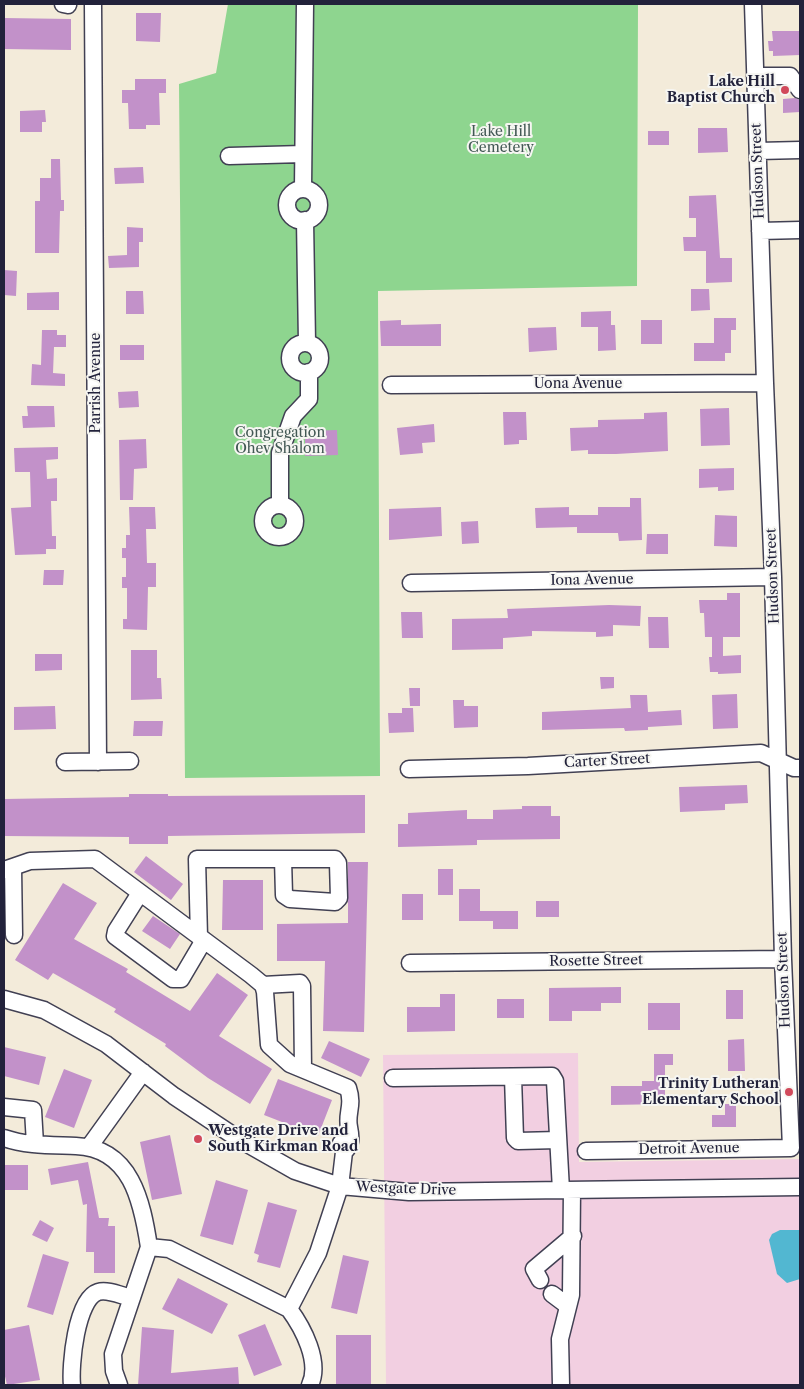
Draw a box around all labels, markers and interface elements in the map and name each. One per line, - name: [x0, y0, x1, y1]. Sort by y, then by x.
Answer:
- place label: Lake Hill Baptist Church: [667, 74, 775, 106]
- marker: Lake Hill Baptist Church: [779, 84, 791, 96]
- street label: Hudson Street: [748, 123, 768, 219]
- park label: Lake Hill Cemetery: [468, 124, 534, 156]
- street label: Parrish Avenue: [88, 333, 104, 433]
- street label: Uona Avenue: [534, 376, 622, 392]
- park label: Congregation Ohev Shalom: [235, 425, 325, 458]
- street label: Hudson Street: [763, 528, 783, 624]
- street label: Iona Avenue: [550, 571, 634, 589]
- street label: Carter Street: [564, 750, 650, 772]
- street label: Hudson Street: [774, 932, 794, 1028]
- street label: Rosette Street: [549, 952, 643, 970]
- place label: Trinity Lutheran Elementary School: [642, 1076, 779, 1108]
- marker: Trinity Lutheran Elementary School: [783, 1086, 795, 1098]
- place label: Westgate Drive and South Kirkman Road: [208, 1123, 358, 1156]
- marker: Westgate Drive and South Kirkman Road: [192, 1133, 204, 1145]
- street label: Detroit Avenue: [638, 1140, 740, 1158]
- street label: Westgate Drive: [355, 1179, 457, 1199]

